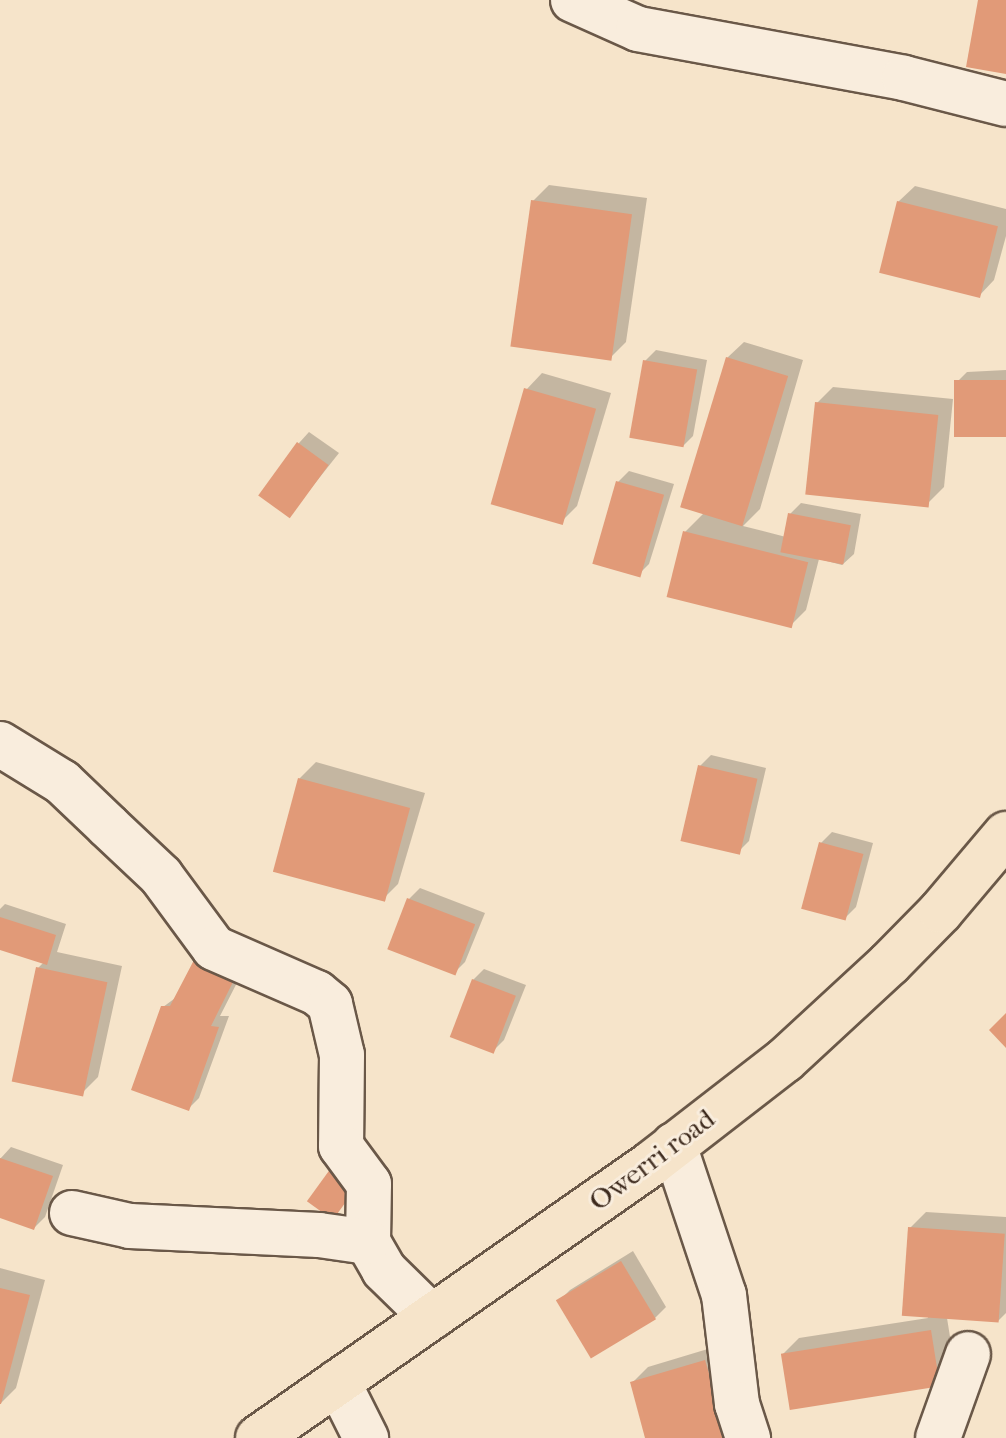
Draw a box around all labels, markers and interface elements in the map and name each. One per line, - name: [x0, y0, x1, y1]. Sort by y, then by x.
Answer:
- street label: Owerri road: [583, 1102, 721, 1218]

